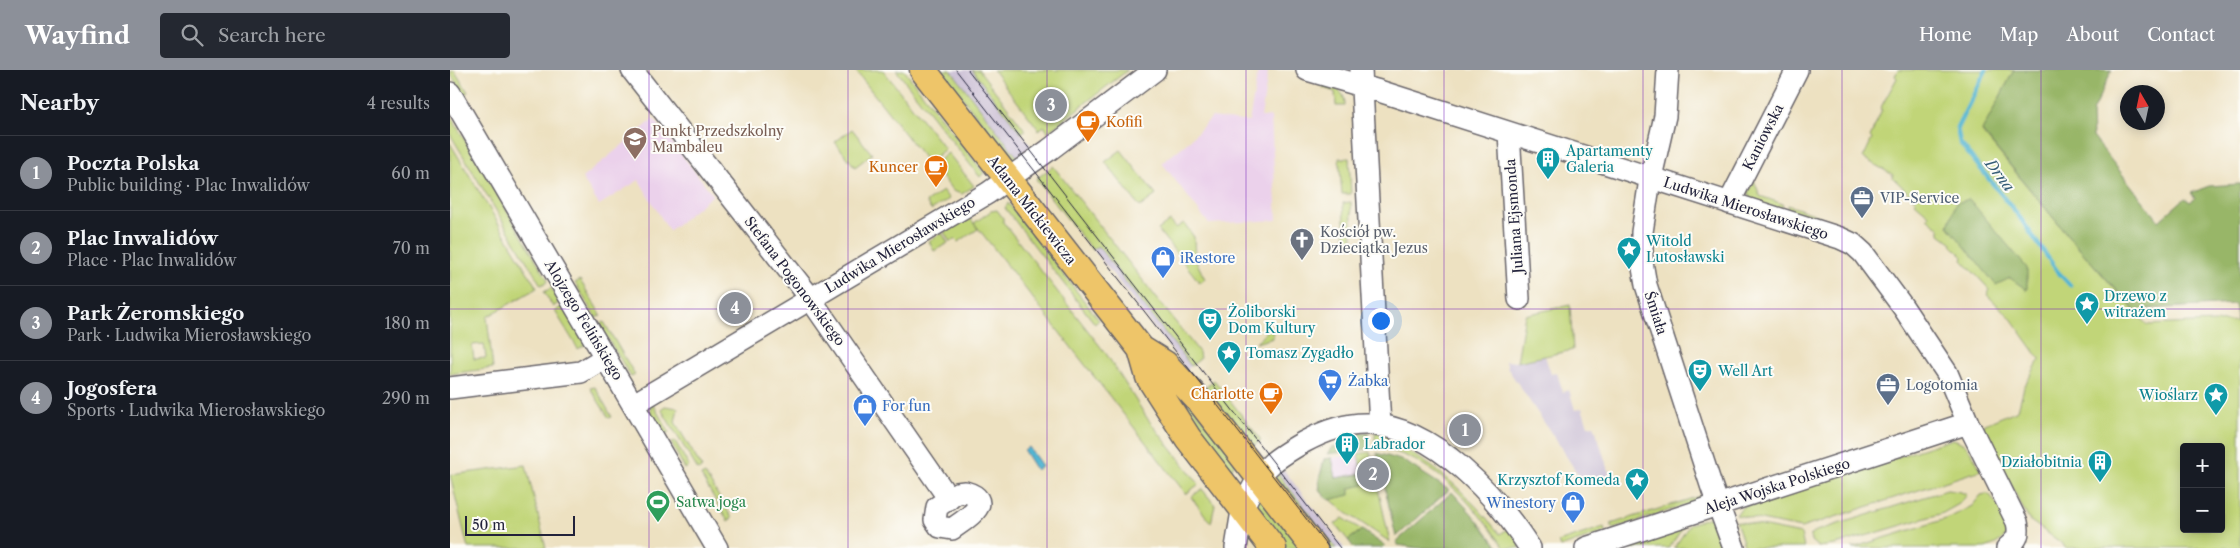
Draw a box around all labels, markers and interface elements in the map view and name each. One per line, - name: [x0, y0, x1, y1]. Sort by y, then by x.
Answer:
- search box: [160, 13, 510, 58]
- text: Wayfind: [25, 21, 130, 50]
- icon: search: [178, 21, 206, 49]
- text: Search here: [218, 24, 326, 47]
- text: Home: [1919, 24, 1972, 46]
- text: Map: [2000, 24, 2038, 46]
- text: About: [2066, 24, 2119, 46]
- text: Contact: [2147, 24, 2215, 46]
- north arrow: [2120, 85, 2165, 130]
- pin: 3: [1035, 86, 1067, 124]
- text: Nearby: [20, 90, 99, 115]
- text: 4 results: [367, 93, 430, 113]
- street label: Kaniowska: [1739, 100, 1788, 173]
- cafe icon: Kofifi: [1075, 109, 1101, 143]
- place label: Kofifi: [1106, 113, 1143, 131]
- place label: Punkt Przedszkolny Mambaleu: [652, 122, 784, 156]
- school or university icon: Punkt Przedszkolny Mambaleu: [622, 126, 648, 160]
- place label: Apartamenty Galeria: [1565, 142, 1653, 176]
- building icon: Apartamenty Galeria: [1535, 146, 1561, 180]
- street label: Adama Mickiewicza: [983, 151, 1081, 269]
- text: Poczta Polska: [67, 152, 200, 175]
- cafe icon: Kuncer: [923, 154, 949, 188]
- water label: Drna: [1981, 154, 2019, 195]
- street label: Juliana Ejsmonda: [1501, 157, 1527, 276]
- place label: Kuncer: [869, 158, 918, 176]
- text: 1: [32, 163, 40, 183]
- text: 60 m: [391, 163, 430, 183]
- street label: Ludwika Mierosławskiego: [1661, 173, 1831, 243]
- text: Public building · Plac Inwalidów: [67, 175, 310, 195]
- office icon: VIP-Service: [1849, 185, 1875, 219]
- place label: VIP-Service: [1879, 189, 1960, 207]
- street label: Ludwika Mierosławskiego: [822, 193, 978, 297]
- street label: Stefana Pogonowskiego: [741, 213, 849, 349]
- place label: Kościół pw. Dzieciątka Jezus: [1320, 223, 1428, 257]
- text: Plac Inwalidów: [67, 227, 218, 250]
- church icon: Kościół pw. Dzieciątka Jezus: [1289, 227, 1315, 261]
- place label: Witold Lutosławski: [1645, 232, 1724, 266]
- place icon: Witold Lutosławski: [1616, 236, 1642, 270]
- text: 2: [31, 238, 41, 258]
- text: 70 m: [393, 238, 430, 258]
- shop icon: iRestore: [1150, 245, 1176, 279]
- place label: iRestore: [1180, 249, 1236, 267]
- text: Place · Plac Inwalidów: [67, 250, 236, 270]
- street label: Alojzego Felińskiego: [540, 256, 627, 384]
- place label: Drzewo z witrażem: [2103, 287, 2167, 321]
- pin: 4: [719, 289, 751, 327]
- street label: Śmiała: [1641, 289, 1673, 338]
- place icon: Drzewo z witrażem: [2074, 291, 2100, 325]
- text: Park Żeromskiego: [67, 302, 244, 325]
- place label: Żoliborski Dom Kultury: [1228, 303, 1316, 337]
- theatre icon: Żoliborski Dom Kultury: [1197, 307, 1223, 341]
- your location: [1368, 308, 1394, 334]
- text: 3: [31, 313, 41, 333]
- text: 180 m: [384, 313, 430, 333]
- text: Park · Ludwika Mierosławskiego: [67, 325, 311, 345]
- place icon: Tomasz Zygadło: [1216, 340, 1242, 374]
- place label: Tomasz Zygadło: [1246, 344, 1354, 362]
- theatre icon: Well Art: [1687, 358, 1713, 392]
- place label: Well Art: [1717, 362, 1773, 380]
- supermarket icon: Żabka: [1317, 368, 1343, 402]
- place label: Żabka: [1348, 372, 1389, 390]
- office icon: Logotomia: [1875, 372, 1901, 406]
- place label: Logotomia: [1906, 376, 1978, 394]
- text: Jogosfera: [67, 377, 157, 400]
- cafe icon: Charlotte: [1258, 381, 1284, 415]
- place icon: Wioślarz: [2203, 382, 2229, 416]
- place label: Charlotte: [1191, 385, 1254, 403]
- place label: Wioślarz: [2138, 386, 2198, 404]
- text: 4: [31, 388, 41, 408]
- text: 290 m: [382, 388, 430, 408]
- shop icon: For fun: [852, 393, 878, 427]
- place label: For fun: [882, 397, 931, 415]
- text: Sports · Ludwika Mierosławskiego: [67, 400, 325, 420]
- pin: 1: [1449, 411, 1481, 449]
- building icon: Labrador: [1334, 431, 1360, 465]
- place label: Labrador: [1364, 435, 1425, 453]
- map controls: [2180, 443, 2225, 533]
- button: +: [2180, 443, 2225, 488]
- building icon: Działobitnia: [2087, 449, 2113, 483]
- place label: Działobitnia: [2001, 453, 2083, 471]
- street label: Aleja Wojska Polskiego: [1701, 454, 1852, 518]
- pin: 2: [1357, 455, 1389, 493]
- place icon: Krzysztof Komeda: [1624, 467, 1650, 501]
- place label: Krzysztof Komeda: [1497, 471, 1621, 489]
- button: −: [2180, 488, 2225, 533]
- sports icon: Satwa joga: [645, 489, 671, 523]
- shop icon: Winestory: [1560, 490, 1586, 524]
- place label: Satwa joga: [676, 493, 747, 511]
- place label: Winestory: [1486, 494, 1556, 512]
- scale bar: [465, 513, 575, 536]
- text: 50 m: [472, 516, 505, 534]

